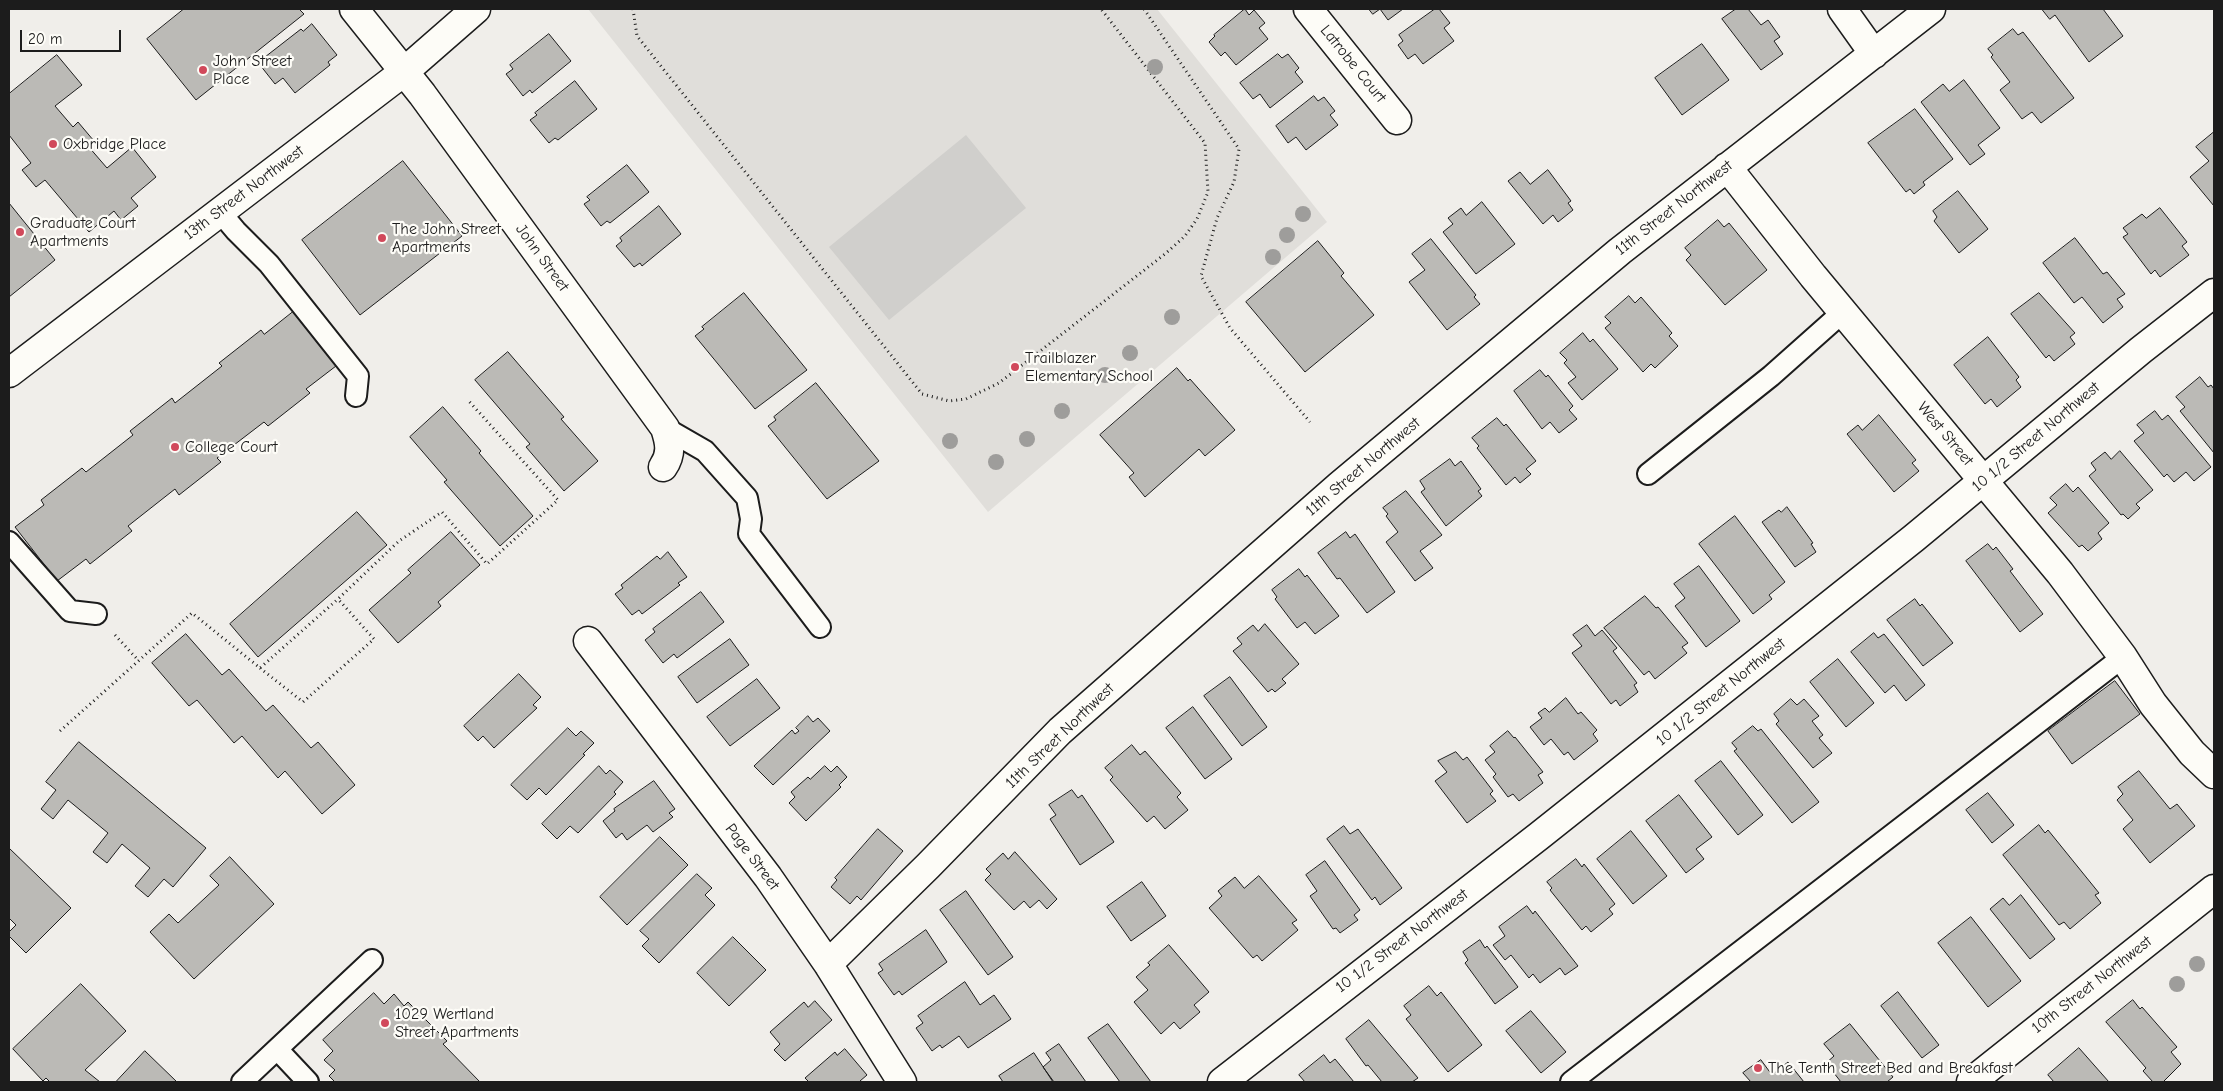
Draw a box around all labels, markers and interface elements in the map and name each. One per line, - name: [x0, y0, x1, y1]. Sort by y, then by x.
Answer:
- scale bar: [22, 20, 124, 52]
- street label: Latrobe Court: [1316, 21, 1390, 107]
- text: 20 m: [28, 30, 62, 48]
- place label: John Street Place: [213, 51, 292, 89]
- marker: John Street Place: [197, 64, 209, 76]
- place label: Oxbridge Place: [63, 134, 166, 154]
- marker: Oxbridge Place: [47, 138, 59, 150]
- street label: 13th Street Northwest: [180, 142, 308, 244]
- street label: 11th Street Northwest: [1612, 156, 1736, 260]
- place label: Graduate Court Apartments: [30, 213, 136, 251]
- place label: The John Street Apartments: [392, 219, 501, 257]
- street label: John Street: [511, 221, 573, 295]
- marker: Graduate Court Apartments: [14, 226, 26, 238]
- marker: The John Street Apartments: [376, 232, 388, 244]
- place label: Trailblazer Elementary School: [1025, 348, 1153, 386]
- marker: Trailblazer Elementary School: [1009, 361, 1021, 373]
- street label: 10 1/2 Street Northwest: [1968, 378, 2104, 496]
- street label: West Street: [1913, 398, 1977, 470]
- street label: 11th Street Northwest: [1302, 413, 1424, 521]
- place label: College Court: [185, 437, 278, 457]
- marker: College Court: [169, 441, 181, 453]
- street label: 10 1/2 Street Northwest: [1652, 634, 1790, 750]
- street label: 11th Street Northwest: [1002, 679, 1118, 793]
- street label: Page Street: [721, 820, 783, 894]
- street label: 10 1/2 Street Northwest: [1332, 885, 1472, 997]
- street label: 10th Street Northwest: [2028, 932, 2156, 1038]
- place label: 1029 Wertland Street Apartments: [395, 1004, 519, 1042]
- marker: 1029 Wertland Street Apartments: [379, 1017, 391, 1029]
- place label: The Tenth Street Bed and Breakfast: [1768, 1058, 2012, 1078]
- marker: The Tenth Street Bed and Breakfast: [1752, 1062, 1764, 1074]

